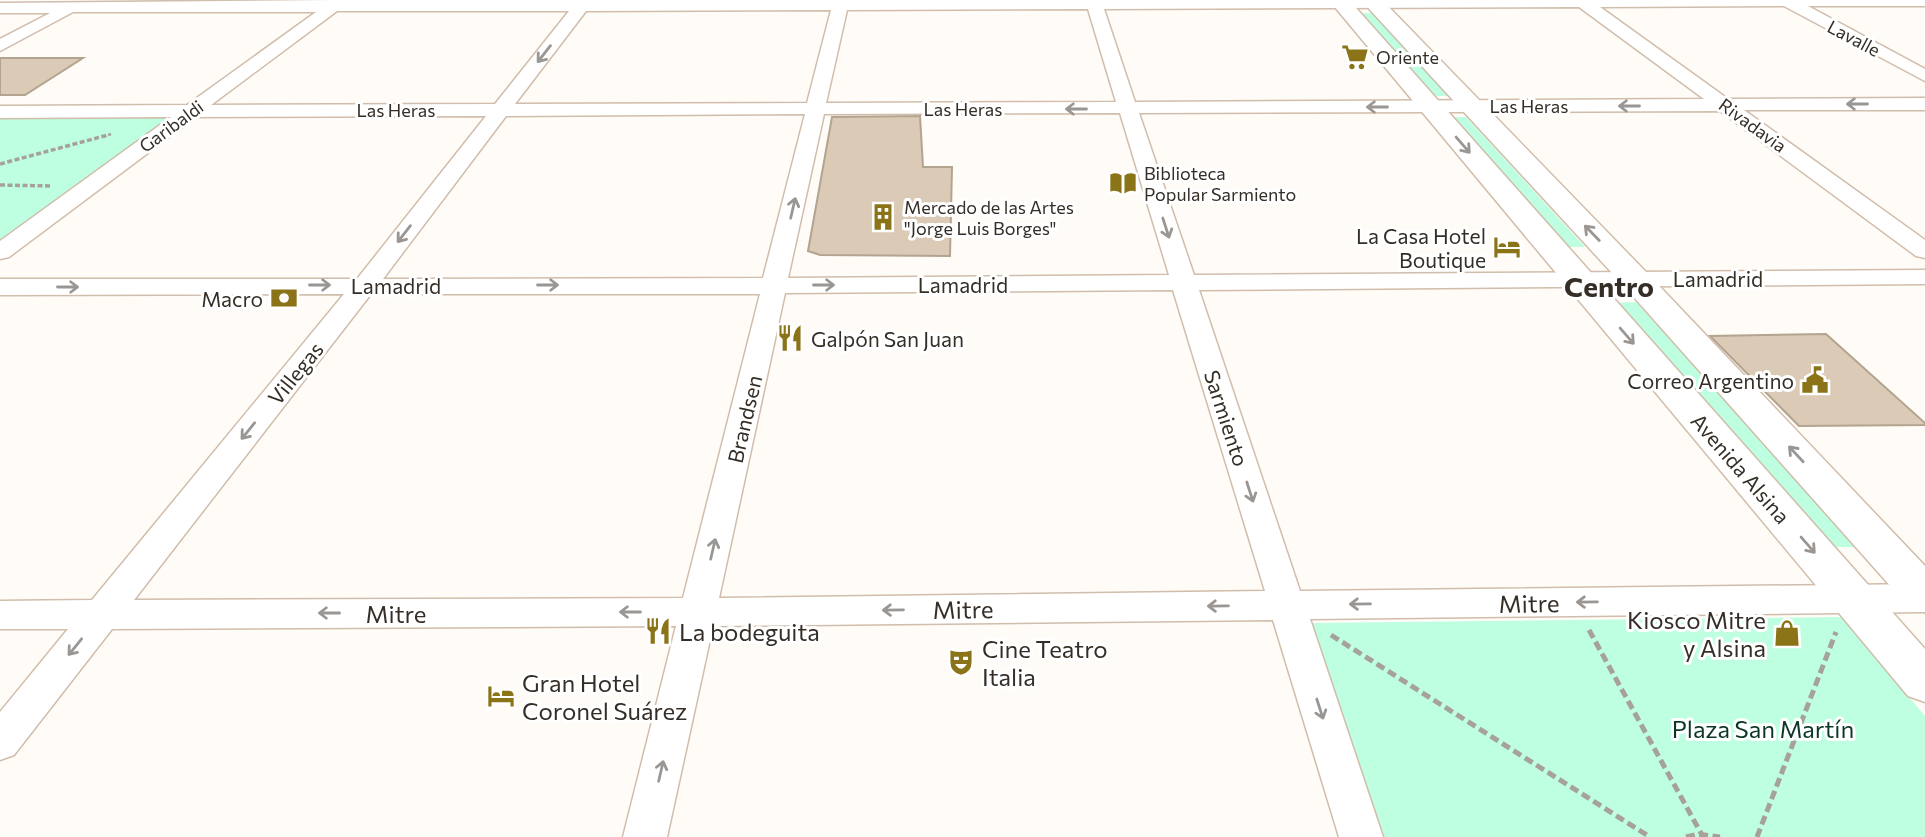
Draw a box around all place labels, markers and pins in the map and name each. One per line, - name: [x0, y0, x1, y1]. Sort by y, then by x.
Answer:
- supermarket icon: Oriente: [1340, 42, 1370, 72]
- place label: Oriente: [1376, 46, 1439, 68]
- place label: Biblioteca Popular Sarmiento: [1144, 162, 1296, 205]
- library icon: Biblioteca Popular Sarmiento: [1108, 168, 1138, 198]
- place label: Mercado de las Artes "Jorge Luis Borges": [904, 196, 1074, 239]
- building icon: Mercado de las Artes "Jorge Luis Borges": [868, 202, 898, 232]
- place label: La Casa Hotel Boutique: [1356, 223, 1486, 272]
- hotel icon: La Casa Hotel Boutique: [1492, 232, 1522, 262]
- bank icon: Macro: [269, 283, 299, 313]
- place label: Macro: [201, 286, 263, 311]
- restaurant icon: Galpón San Juan: [775, 323, 805, 353]
- place label: Galpón San Juan: [811, 326, 964, 351]
- public building icon: Correo Argentino: [1800, 365, 1830, 395]
- place label: Correo Argentino: [1627, 368, 1794, 393]
- place label: Kiosco Mitre y Alsina: [1627, 605, 1766, 662]
- restaurant icon: La bodeguita: [643, 616, 673, 646]
- place label: La bodeguita: [679, 617, 820, 646]
- shop icon: Kiosco Mitre y Alsina: [1772, 618, 1802, 648]
- place label: Cine Teatro Italia: [982, 634, 1108, 691]
- theatre icon: Cine Teatro Italia: [946, 647, 976, 677]
- place label: Gran Hotel Coronel Suárez: [522, 668, 687, 725]
- hotel icon: Gran Hotel Coronel Suárez: [486, 681, 516, 711]

